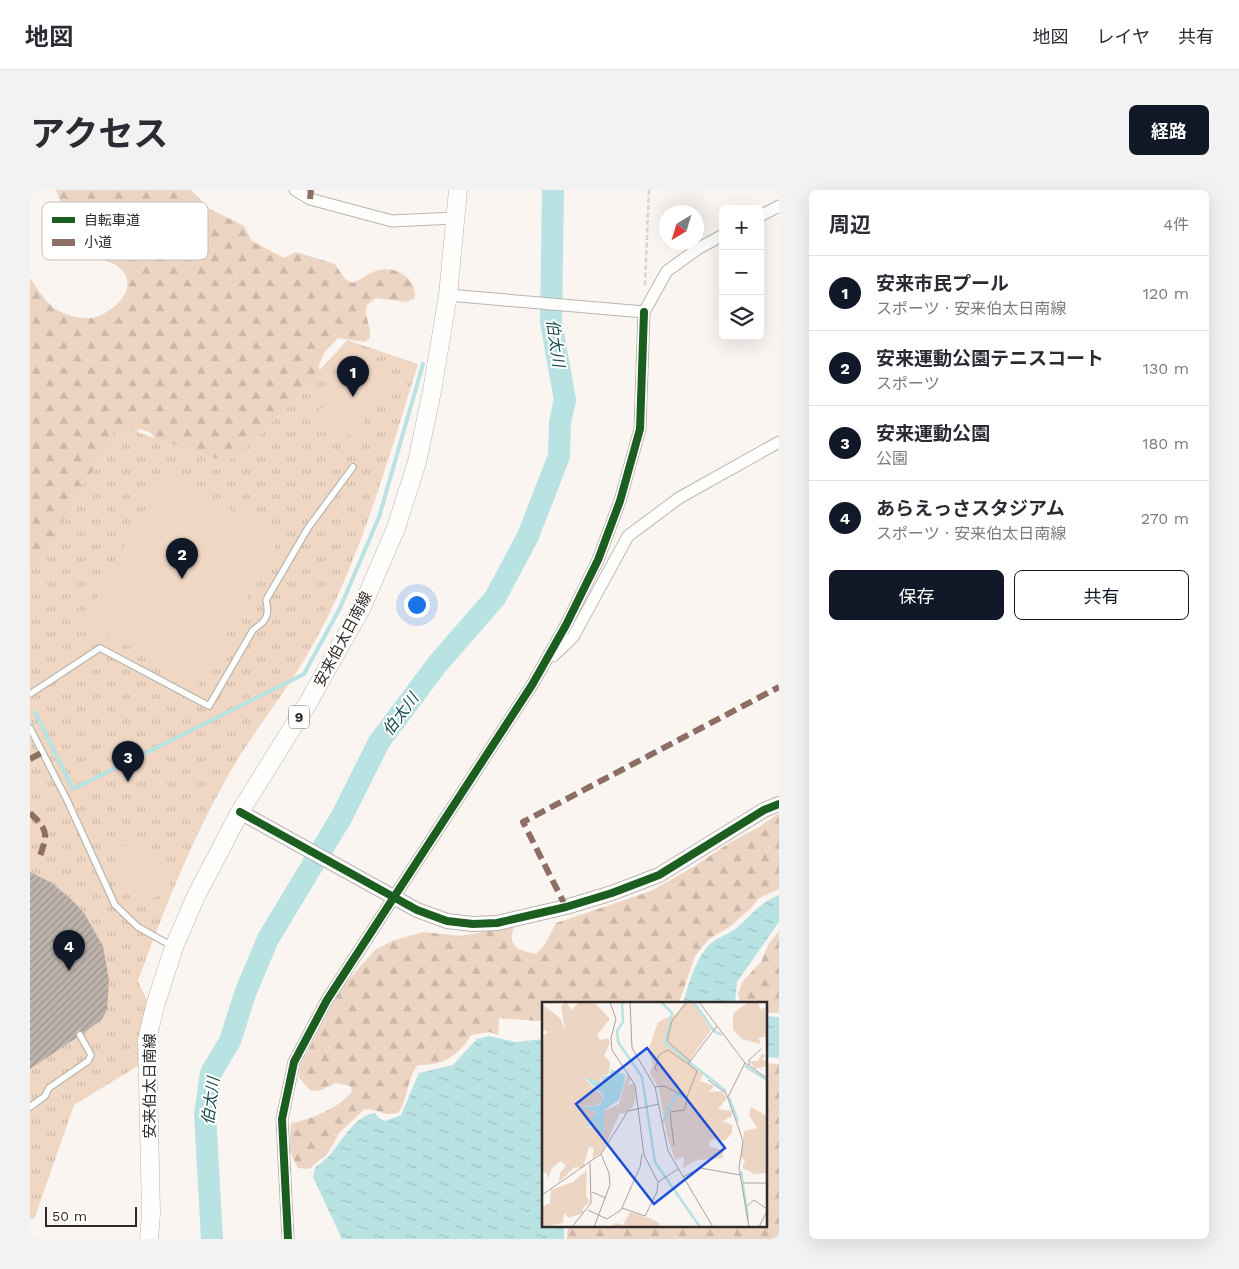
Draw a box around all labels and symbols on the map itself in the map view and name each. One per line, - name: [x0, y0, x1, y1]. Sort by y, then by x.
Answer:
- legend: [42, 202, 208, 260]
- north arrow: [659, 205, 704, 250]
- text: 自転車道: [84, 212, 140, 228]
- text: 小道: [84, 234, 112, 250]
- water label: 伯太川: [543, 318, 569, 370]
- pin: 1: [337, 356, 369, 397]
- pin: 2: [166, 538, 198, 579]
- street label: 安来伯太日南線: [310, 588, 376, 690]
- your location: [404, 592, 430, 618]
- water label: 伯太川: [378, 688, 424, 739]
- road number: 9: [289, 706, 309, 728]
- pin: 3: [112, 741, 144, 782]
- pin: 4: [53, 930, 85, 971]
- inset map: [542, 1002, 766, 1226]
- street label: 安来伯太日南線: [141, 1033, 159, 1139]
- water label: 伯太川: [198, 1074, 223, 1126]
- scale bar: [45, 1204, 138, 1227]

